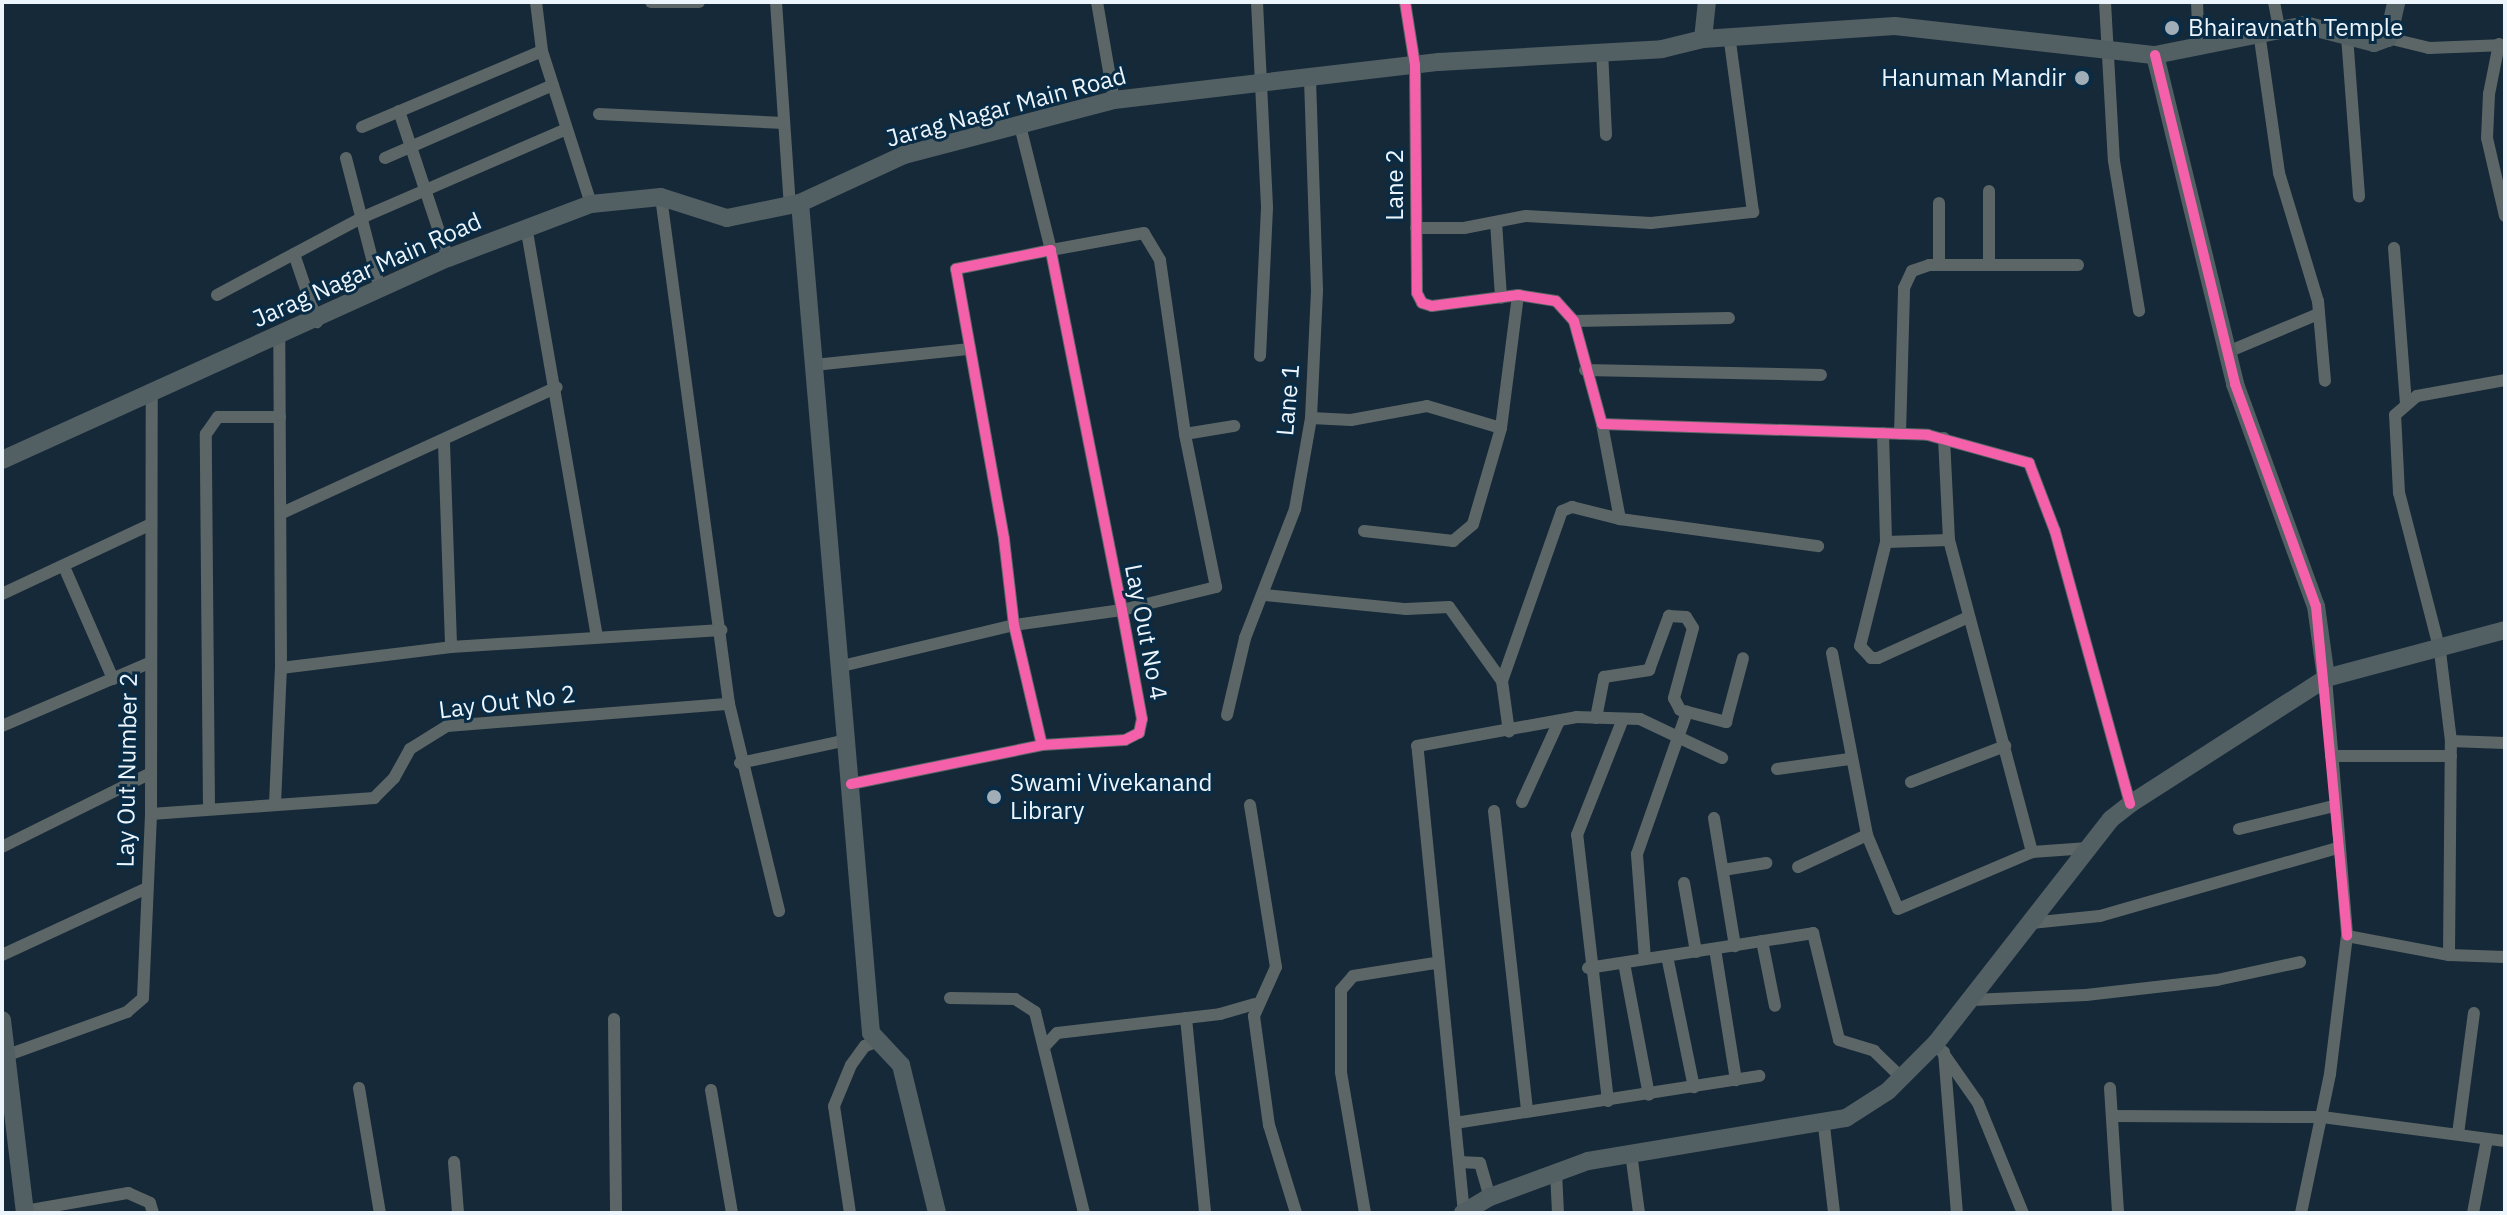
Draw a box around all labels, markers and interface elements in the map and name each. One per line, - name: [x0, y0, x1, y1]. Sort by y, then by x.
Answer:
- place label: Bhairavnath Temple: [2188, 14, 2403, 42]
- marker: Bhairavnath Temple: [2163, 19, 2181, 37]
- street label: Jarag Nagar Main Road: [883, 61, 1129, 153]
- place label: Hanuman Mandir: [1881, 64, 2066, 92]
- marker: Hanuman Mandir: [2073, 69, 2091, 87]
- street label: Lane 2: [1381, 149, 1409, 221]
- street label: Jarag Nagar Main Road: [248, 207, 486, 333]
- street label: Lane 1: [1271, 363, 1305, 437]
- street label: Lay Out No 4: [1119, 562, 1173, 702]
- street label: Lay Out Number 2: [111, 672, 143, 868]
- street label: Lay Out No 2: [437, 679, 577, 725]
- place label: Swami Vivekanand Library: [1010, 769, 1212, 825]
- marker: Swami Vivekanand Library: [985, 788, 1003, 806]

